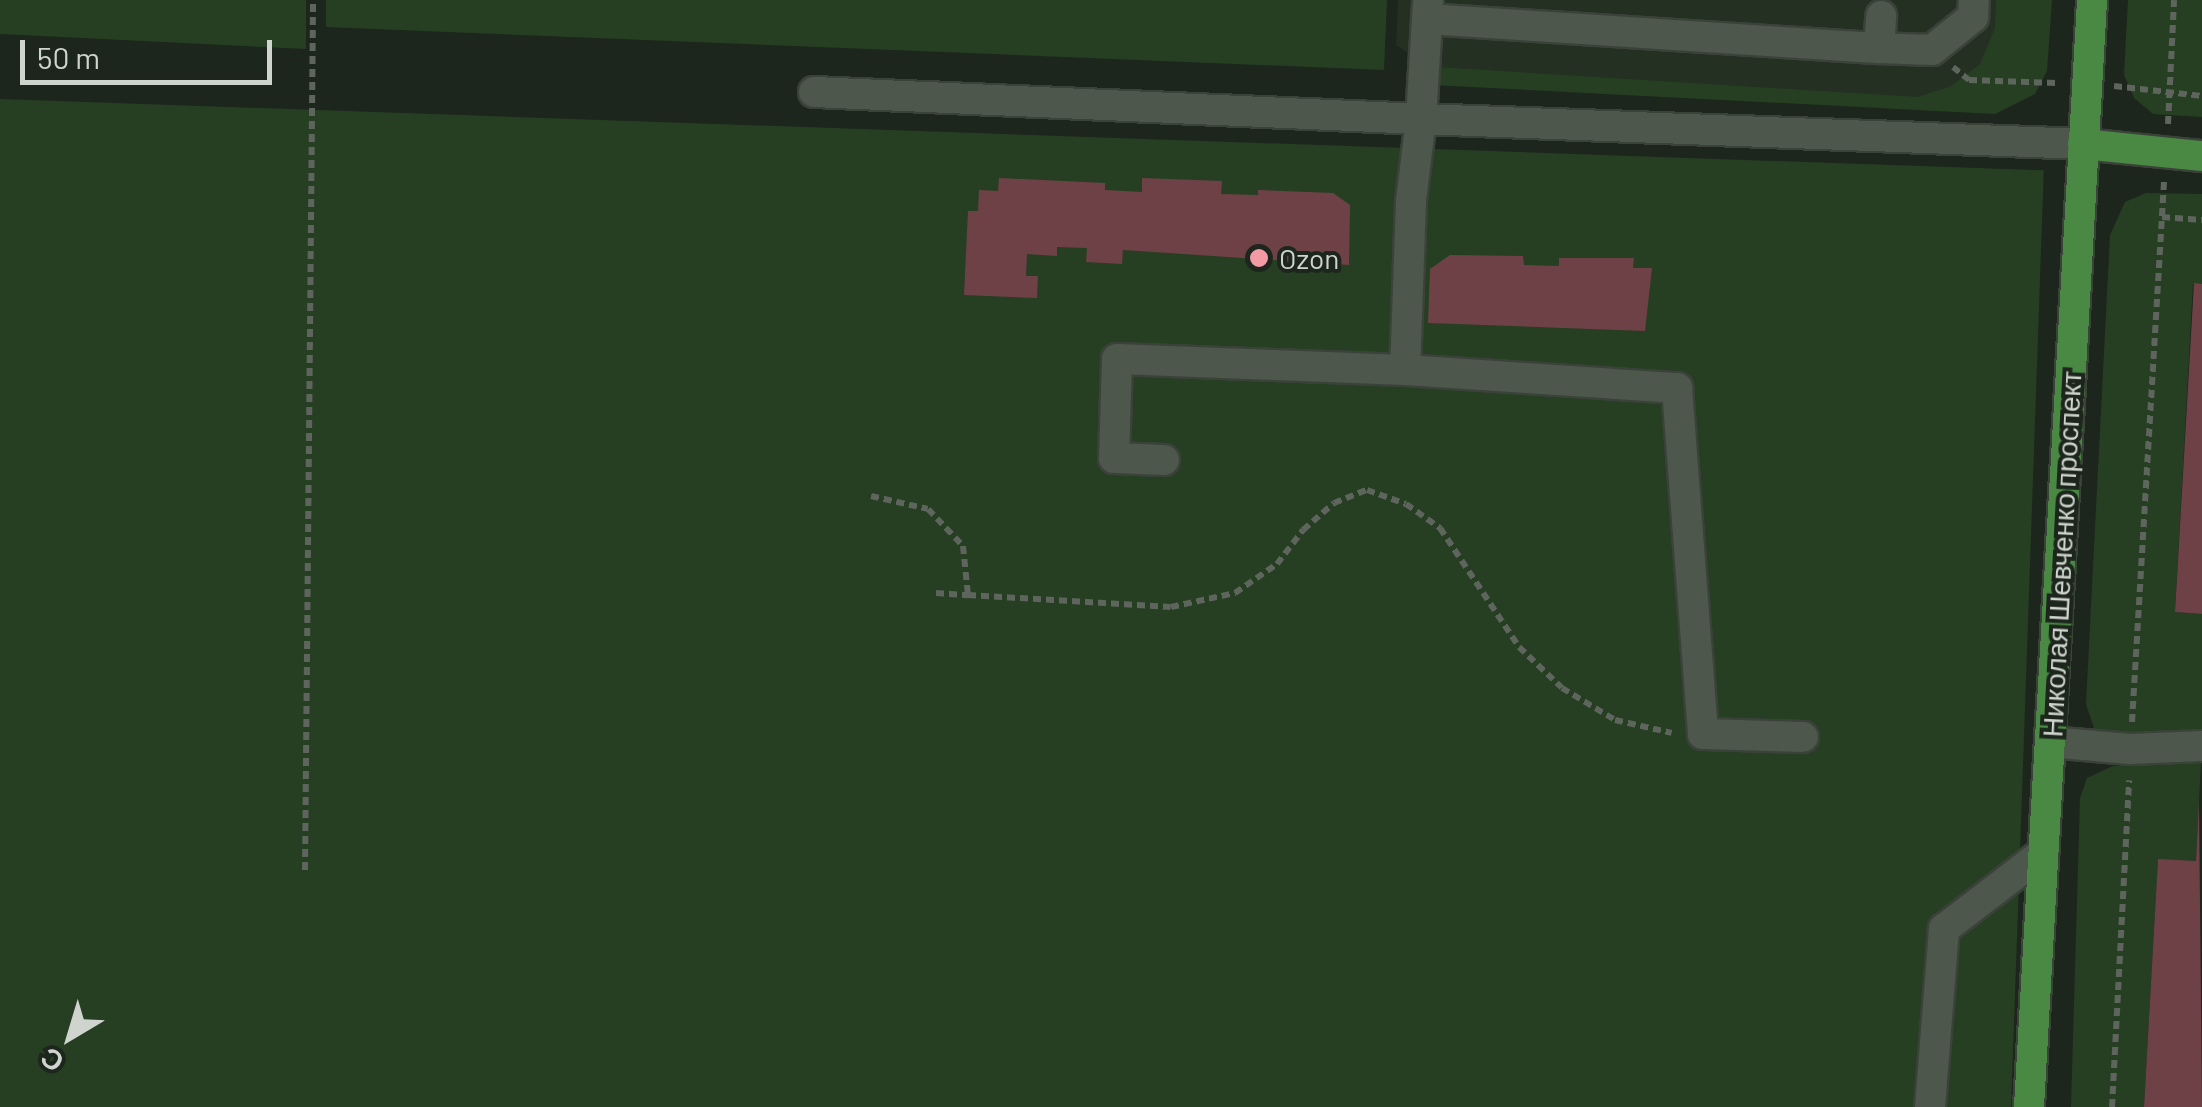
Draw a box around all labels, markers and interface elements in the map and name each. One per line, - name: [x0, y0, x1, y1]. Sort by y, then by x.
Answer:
- scale bar: [25, 20, 278, 82]
- text: 50 m: [37, 39, 100, 75]
- place label: Ozon: [1279, 241, 1339, 275]
- marker: Ozon: [1248, 247, 1270, 269]
- street label: Николая Шевченко проспект: [2035, 370, 2087, 738]
- north arrow: [20, 987, 120, 1087]
- text: С: [33, 1041, 70, 1080]

